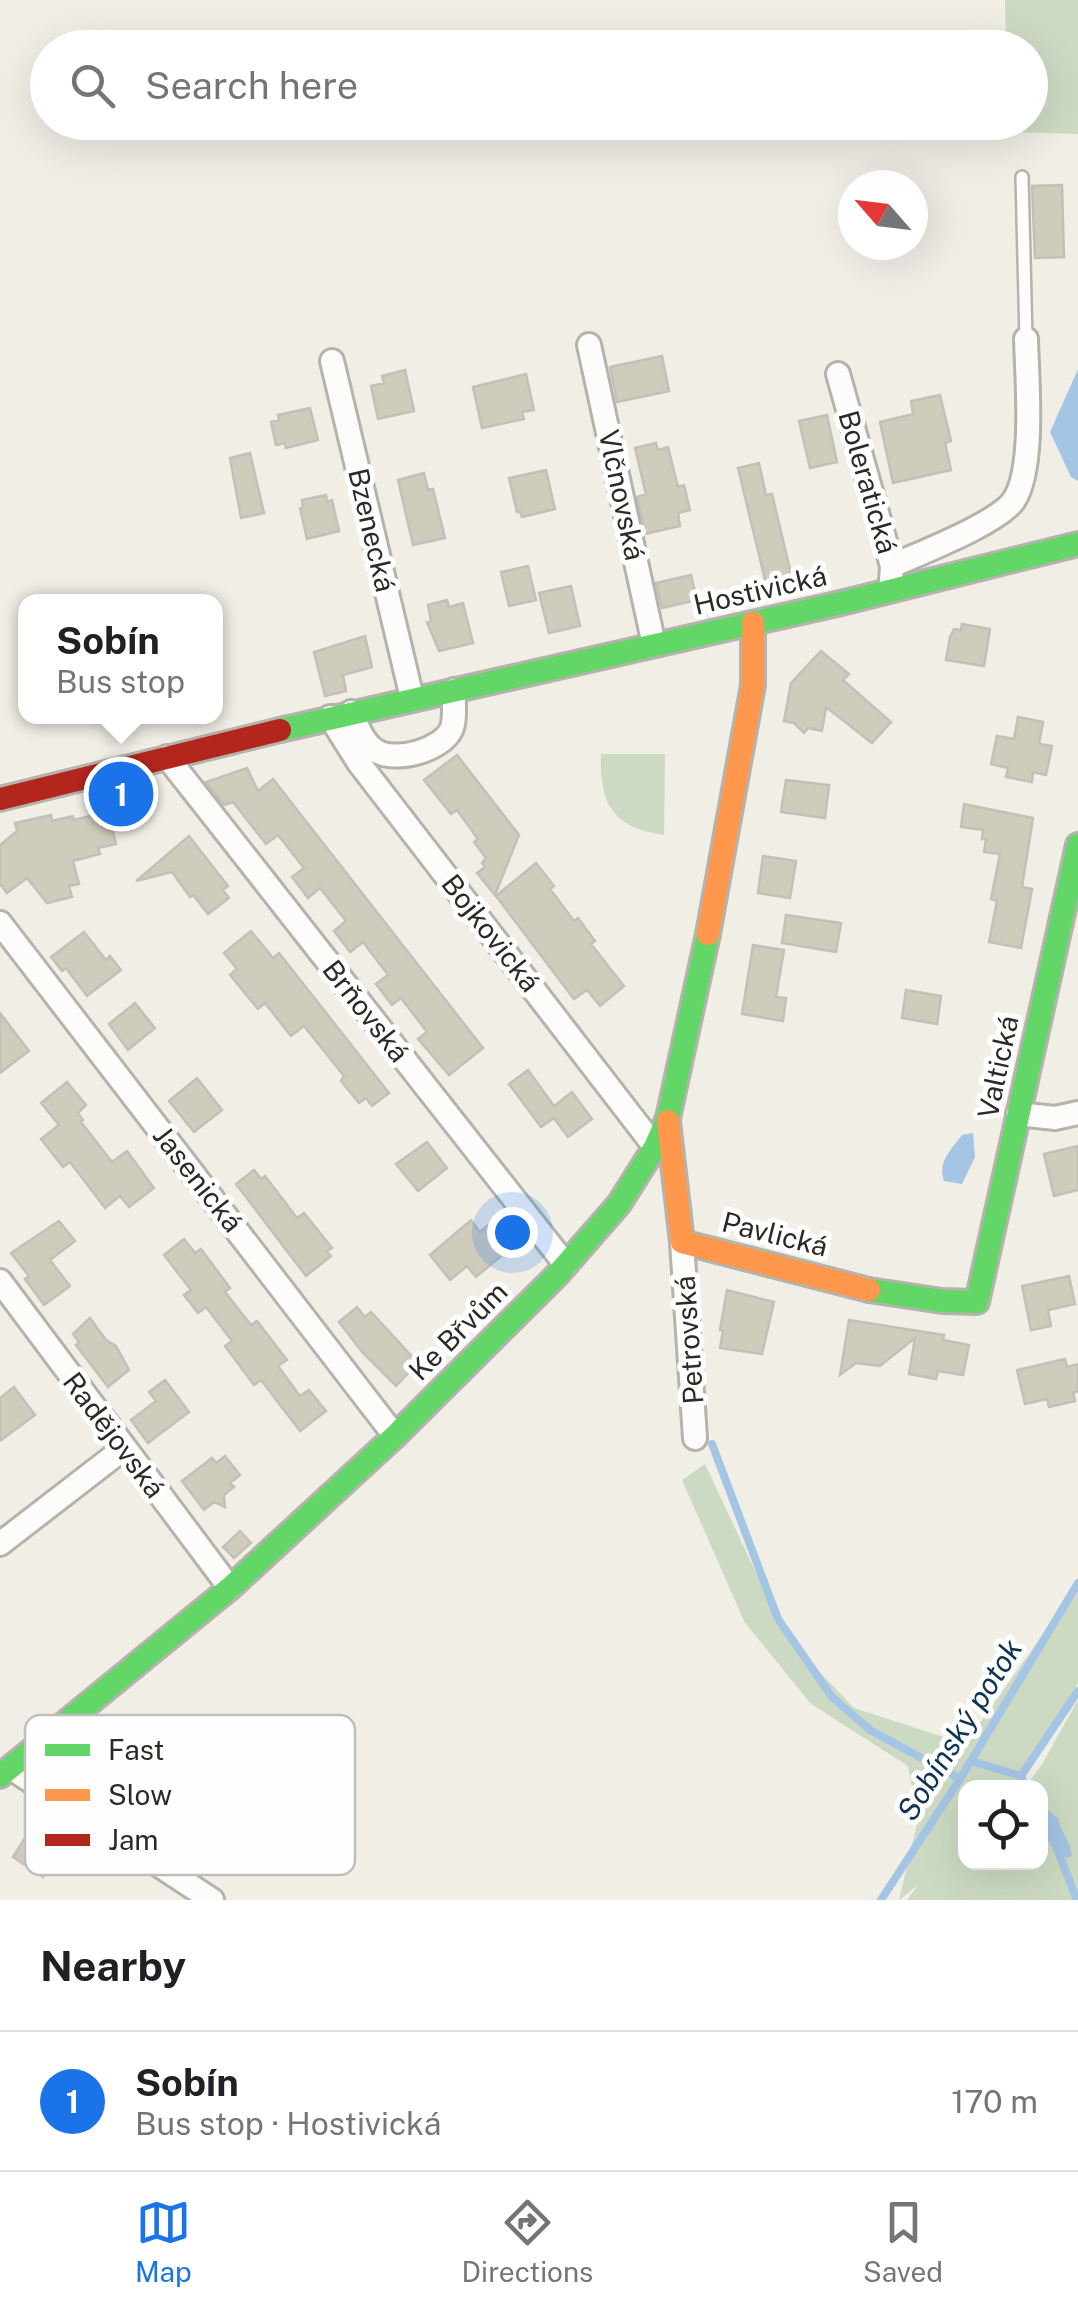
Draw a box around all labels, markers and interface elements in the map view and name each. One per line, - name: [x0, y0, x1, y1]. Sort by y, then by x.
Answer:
- search box: [30, 30, 1048, 140]
- icon: search: [65, 58, 120, 113]
- text: Search here: [145, 63, 358, 108]
- north arrow: [838, 170, 928, 260]
- street label: Boleratická: [832, 406, 905, 557]
- street label: Vlčnovská: [593, 427, 652, 563]
- street label: Bzenecká: [342, 465, 403, 595]
- street label: Hostivická: [690, 558, 830, 621]
- popup: [18, 594, 223, 724]
- text: Sobín: [56, 618, 160, 663]
- text: Bus stop: [56, 663, 185, 700]
- pin: 1: [88, 756, 154, 832]
- street label: Bojkovická: [435, 867, 547, 998]
- street label: Brňovská: [316, 953, 416, 1068]
- street label: Valtická: [971, 1013, 1024, 1121]
- street label: Jasenická: [147, 1119, 250, 1238]
- street label: Pavlická: [719, 1204, 831, 1263]
- your location: [487, 1207, 538, 1258]
- street label: Ke Břvům: [402, 1275, 514, 1387]
- street label: Petrovská: [668, 1275, 709, 1405]
- street label: Radějovská: [57, 1366, 172, 1504]
- water label: Sobínský potok: [889, 1631, 1030, 1827]
- legend: [25, 1715, 355, 1875]
- text: Fast: [108, 1733, 164, 1766]
- text: Slow: [108, 1778, 172, 1811]
- map controls: [958, 1780, 1048, 1870]
- button: locate: [958, 1780, 1048, 1870]
- text: Jam: [108, 1823, 159, 1856]
- text: Nearby: [40, 1941, 186, 1990]
- text: Sobín: [135, 2060, 239, 2105]
- text: 1: [66, 2083, 79, 2120]
- text: 170 m: [951, 2083, 1038, 2120]
- text: Bus stop · Hostivická: [135, 2105, 441, 2142]
- tab: Map: [135, 2195, 192, 2288]
- tab: Directions: [462, 2195, 593, 2288]
- tab: Saved: [863, 2195, 943, 2288]

